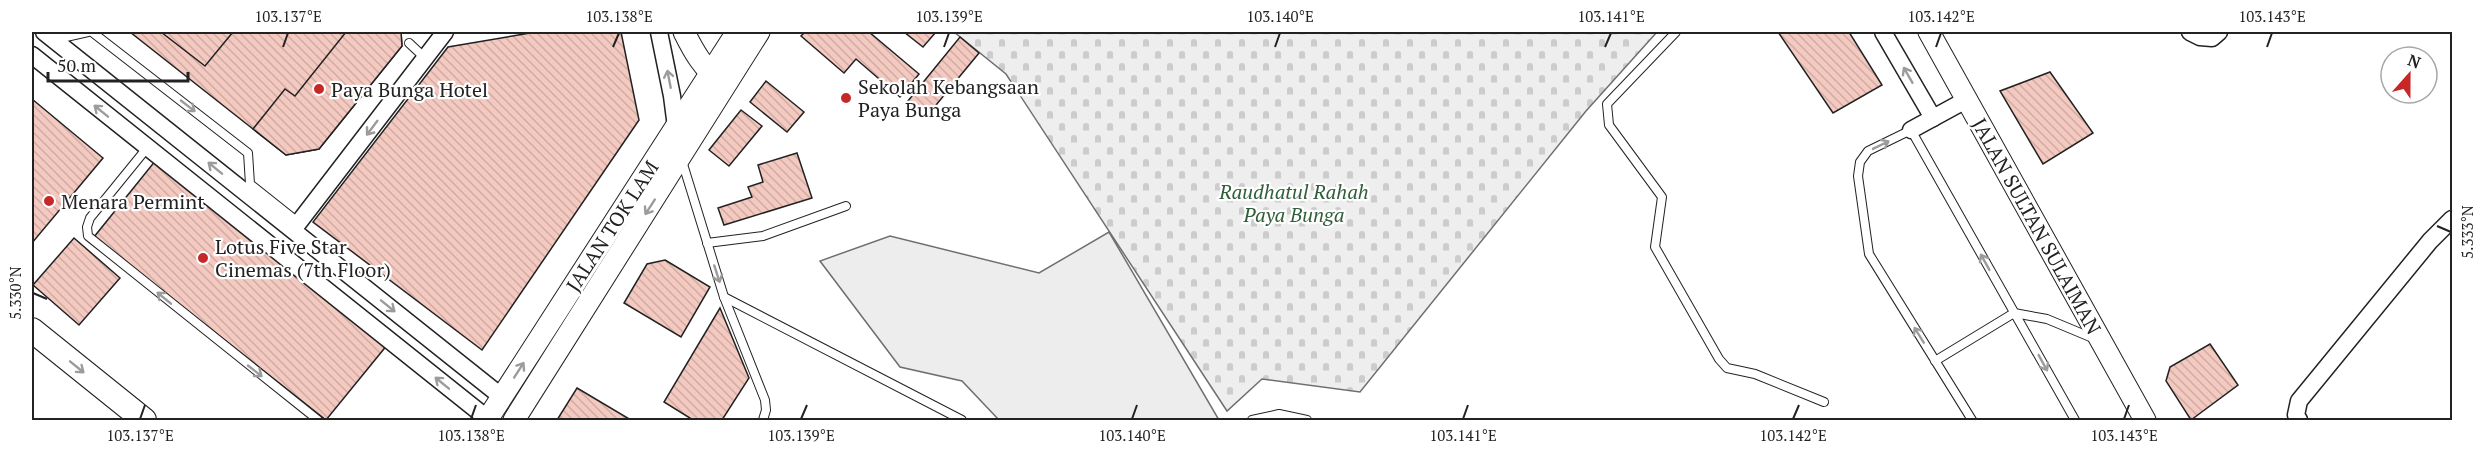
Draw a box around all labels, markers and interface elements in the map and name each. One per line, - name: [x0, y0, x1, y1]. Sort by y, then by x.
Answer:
- text: 103.137°E: [254, 6, 322, 26]
- text: 103.138°E: [585, 6, 653, 26]
- text: 103.139°E: [915, 6, 983, 26]
- text: 103.140°E: [1246, 6, 1314, 26]
- text: 103.141°E: [1577, 6, 1645, 26]
- text: 103.142°E: [1907, 6, 1975, 26]
- text: 103.143°E: [2238, 6, 2306, 26]
- scale bar: [48, 45, 188, 83]
- north arrow: [2379, 45, 2439, 105]
- text: N: [2405, 49, 2424, 73]
- text: 50 m: [57, 53, 97, 77]
- one-way arrow: [1902, 67, 1914, 84]
- one-way arrow: [663, 70, 674, 89]
- place label: Sekolah Kebangsaan Paya Bunga: [858, 73, 1039, 123]
- place label: Paya Bunga Hotel: [331, 76, 488, 103]
- marker: Paya Bunga Hotel: [312, 82, 326, 96]
- marker: Sekolah Kebangsaan Paya Bunga: [839, 91, 853, 105]
- one-way arrow: [179, 100, 195, 113]
- one-way arrow: [94, 105, 110, 118]
- street label: JALAN SULTAN SULAIMAN: [1966, 113, 2108, 339]
- one-way arrow: [365, 120, 378, 136]
- one-way arrow: [1871, 138, 1889, 150]
- street label: JALAN TOK LAM: [560, 155, 664, 297]
- one-way arrow: [207, 161, 223, 174]
- park label: Raudhatul Rahah Paya Bunga: [1218, 178, 1369, 228]
- place label: Menara Permint: [61, 188, 205, 215]
- marker: Menara Permint: [42, 194, 56, 208]
- one-way arrow: [643, 198, 655, 215]
- text: 5.333°N: [2457, 205, 2477, 259]
- place label: Lotus Five Star Cinemas (7th Floor): [215, 233, 391, 283]
- marker: Lotus Five Star Cinemas (7th Floor): [196, 251, 210, 265]
- one-way arrow: [1979, 253, 1991, 270]
- one-way arrow: [712, 264, 723, 283]
- text: 5.330°N: [5, 266, 25, 320]
- one-way arrow: [156, 291, 172, 304]
- one-way arrow: [380, 300, 396, 313]
- one-way arrow: [1912, 327, 1924, 344]
- one-way arrow: [2038, 354, 2049, 372]
- one-way arrow: [69, 360, 85, 373]
- one-way arrow: [514, 362, 526, 379]
- one-way arrow: [247, 364, 263, 377]
- one-way arrow: [434, 376, 450, 389]
- text: 103.137°E: [106, 425, 174, 445]
- text: 103.138°E: [437, 425, 505, 445]
- text: 103.139°E: [767, 425, 835, 445]
- text: 103.140°E: [1098, 425, 1166, 445]
- text: 103.141°E: [1429, 425, 1497, 445]
- text: 103.142°E: [1759, 425, 1827, 445]
- text: 103.143°E: [2090, 425, 2158, 445]

